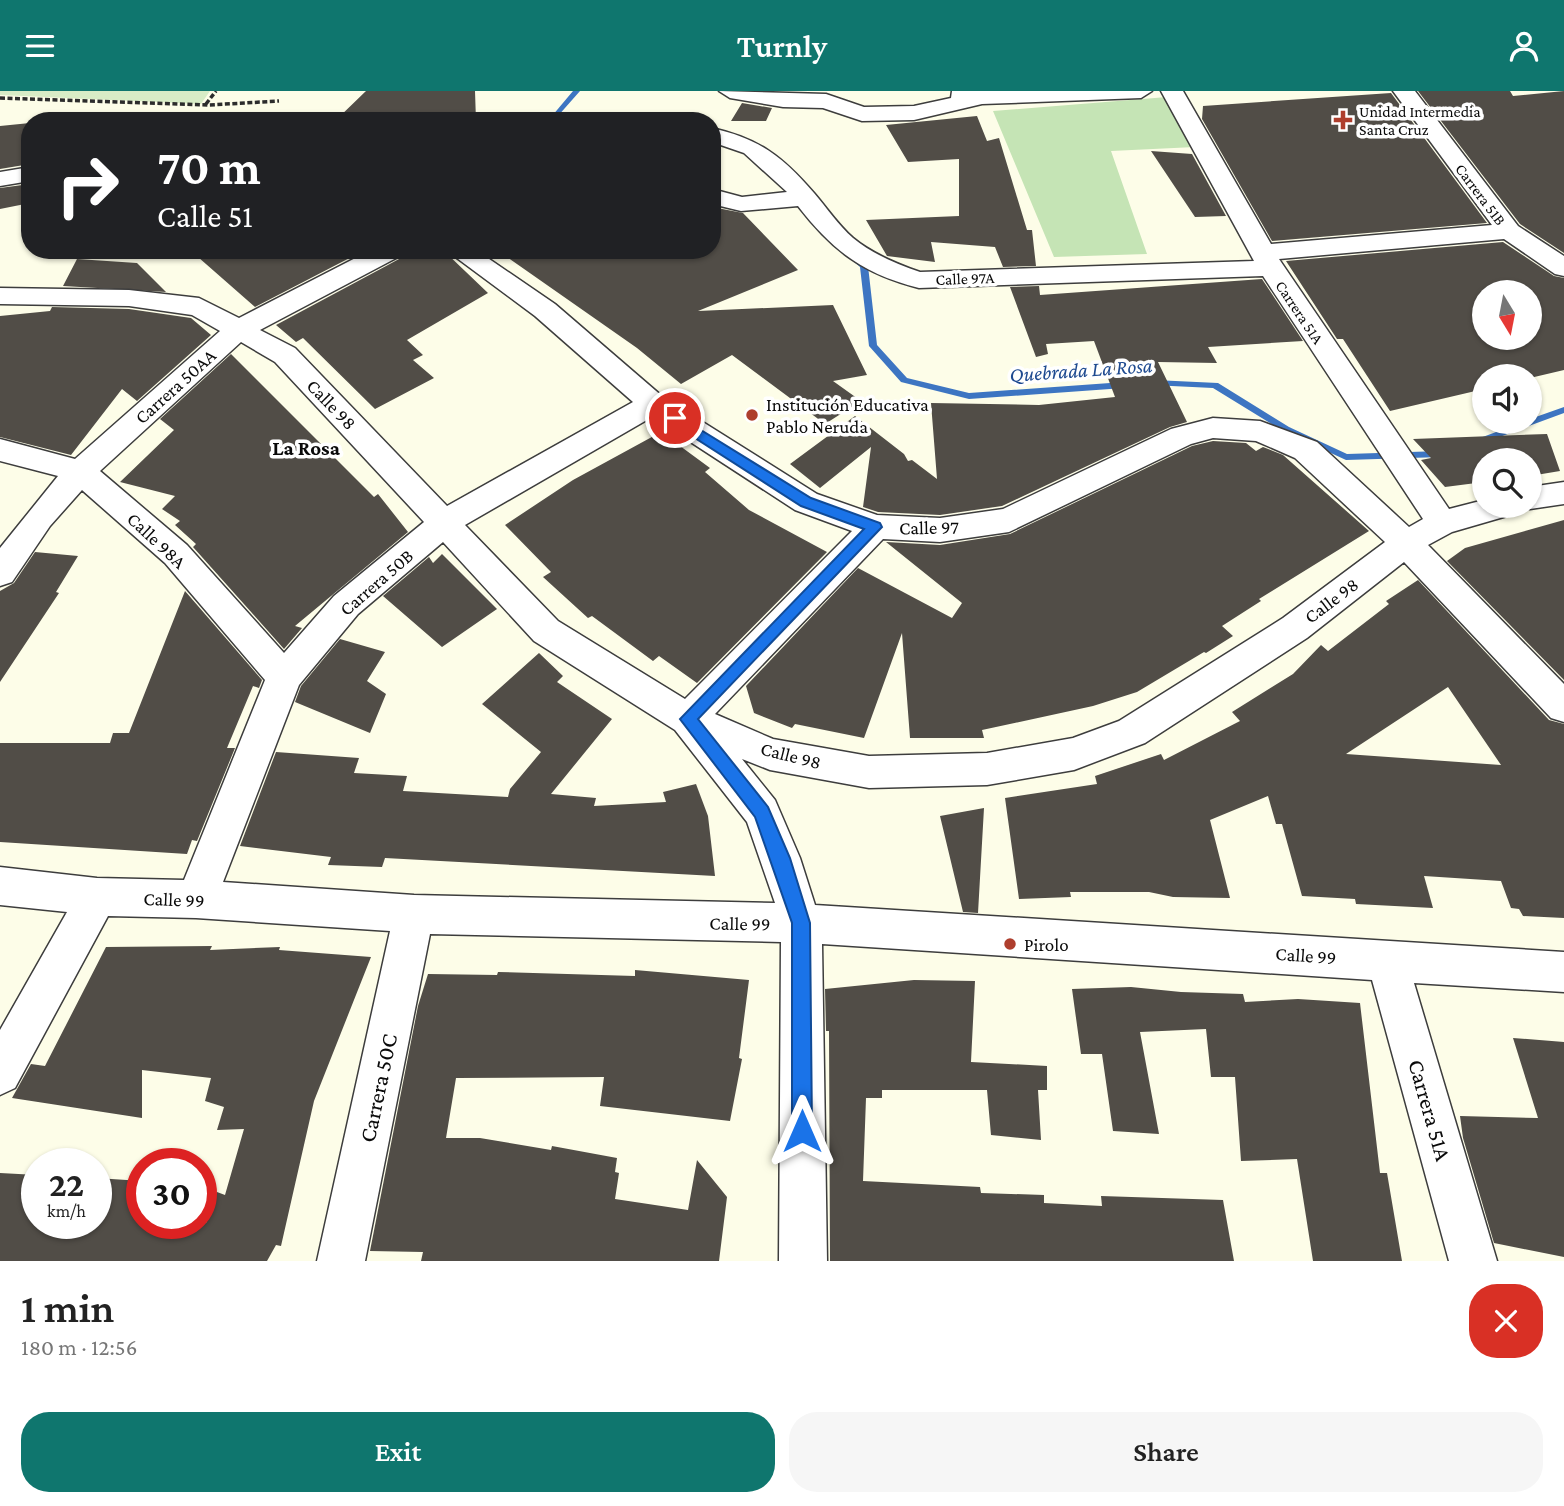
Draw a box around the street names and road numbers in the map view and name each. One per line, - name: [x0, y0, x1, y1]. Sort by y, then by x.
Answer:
- street label: Carrera 51B: [1452, 160, 1509, 228]
- street label: Calle 97A: [935, 269, 996, 288]
- street label: Carrera 51A: [1272, 277, 1327, 348]
- street label: Carrera 50AA: [131, 345, 220, 428]
- street label: Calle 98: [303, 375, 361, 434]
- street label: Calle 98A: [123, 508, 190, 573]
- street label: Calle 97: [899, 516, 959, 539]
- street label: Carrera 50B: [335, 545, 417, 620]
- street label: Calle 98: [1300, 573, 1362, 627]
- street label: Calle 98: [758, 738, 823, 773]
- street label: Calle 99: [143, 888, 205, 911]
- street label: Calle 99: [709, 912, 771, 935]
- street label: Calle 99: [1275, 943, 1337, 968]
- street label: Carrera 50C: [354, 1031, 402, 1145]
- street label: Carrera 51A: [1403, 1056, 1457, 1165]

